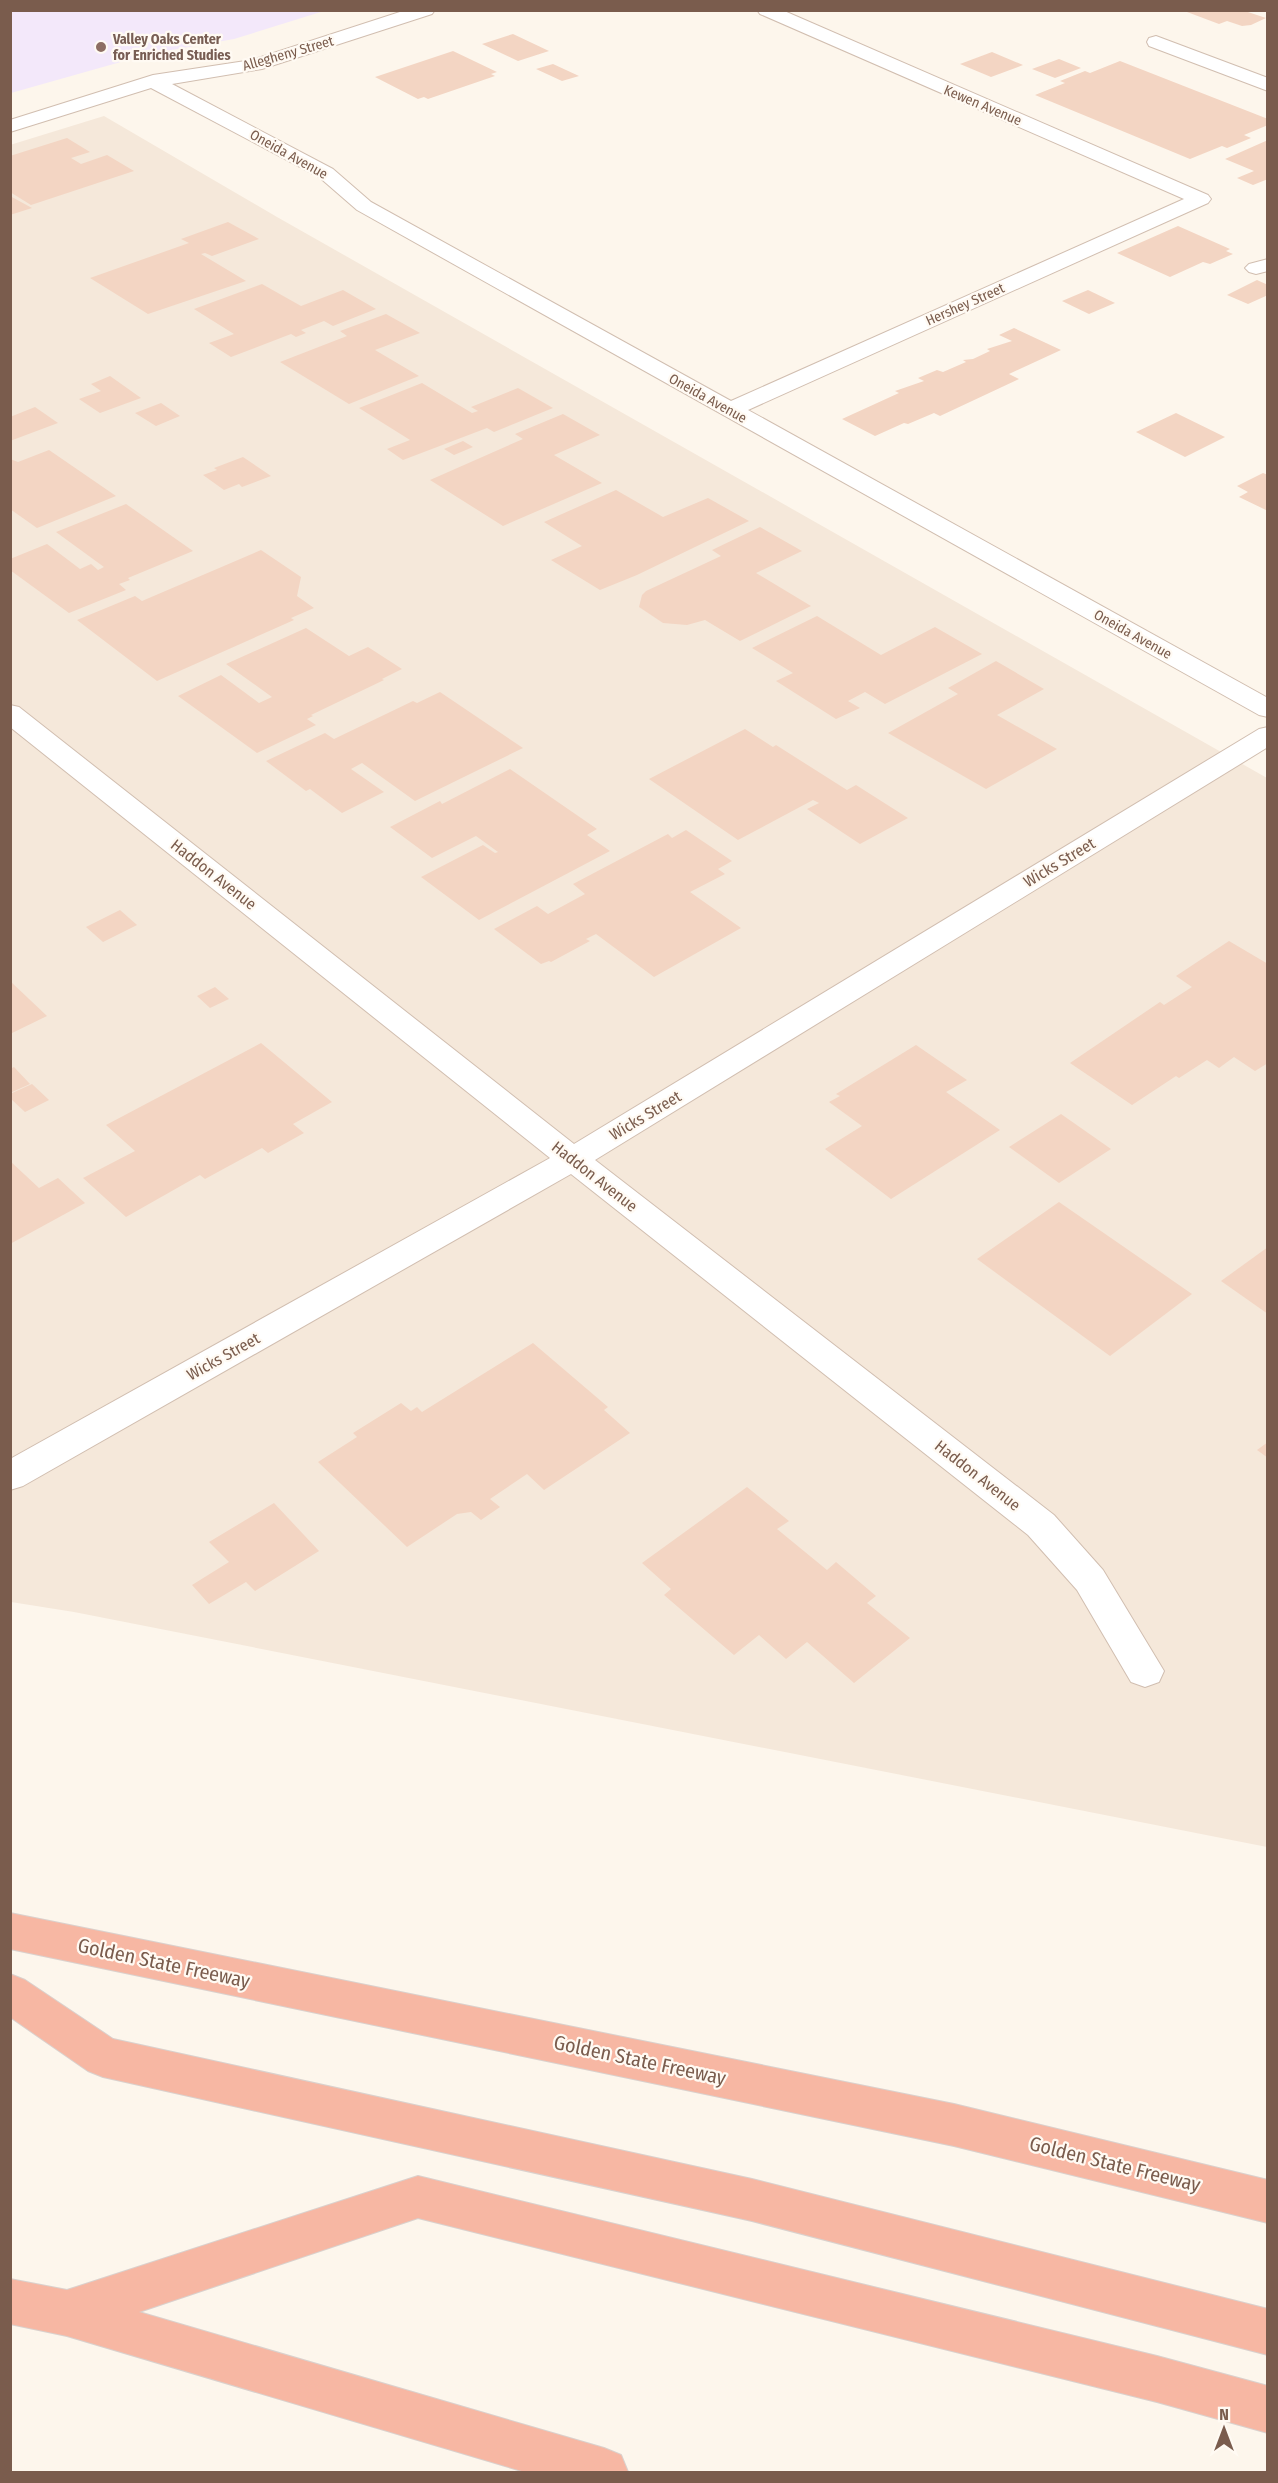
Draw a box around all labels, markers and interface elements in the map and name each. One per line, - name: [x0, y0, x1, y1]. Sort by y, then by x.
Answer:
- place label: Valley Oaks Center for Enriched Studies: [112, 31, 231, 64]
- street label: Allegheny Street: [241, 32, 336, 75]
- marker: Valley Oaks Center for Enriched Studies: [94, 40, 108, 54]
- street label: Kewen Avenue: [941, 81, 1024, 130]
- street label: Oneida Avenue: [247, 126, 331, 183]
- street label: Hershey Street: [923, 279, 1008, 329]
- street label: Oneida Avenue: [666, 370, 750, 427]
- street label: Oneida Avenue: [1091, 606, 1175, 663]
- street label: Wicks Street: [1020, 833, 1099, 891]
- street label: Haddon Avenue: [167, 835, 260, 914]
- street label: Wicks Street: [606, 1086, 685, 1144]
- street label: Haddon Avenue: [548, 1137, 641, 1216]
- street label: Wicks Street: [184, 1328, 264, 1384]
- street label: Haddon Avenue: [931, 1436, 1024, 1515]
- street label: Golden State Freeway: [76, 1933, 252, 1993]
- street label: Golden State Freeway: [552, 2030, 728, 2090]
- street label: Golden State Freeway: [1027, 2131, 1203, 2197]
- north arrow: [1194, 2399, 1254, 2459]
- text: N: [1219, 2405, 1229, 2424]

